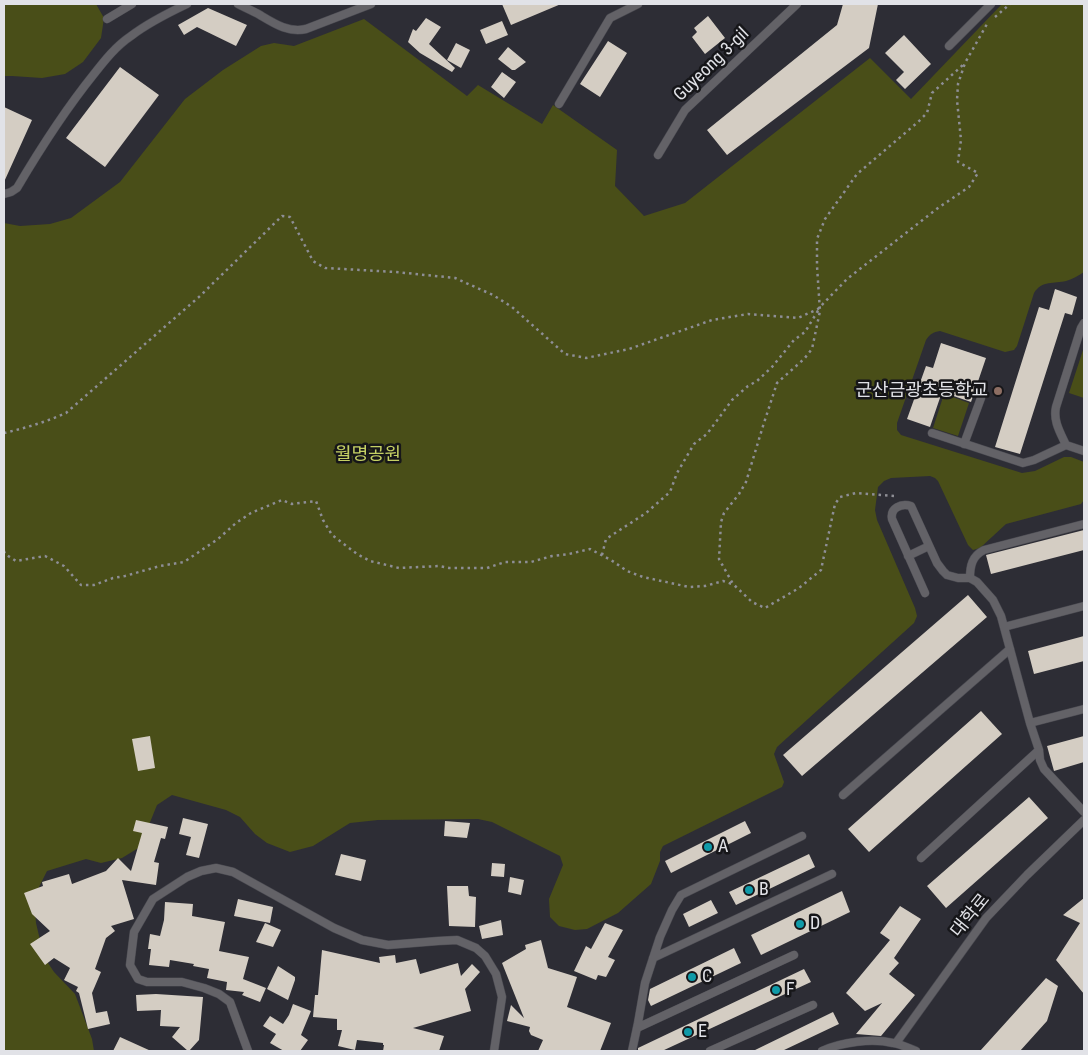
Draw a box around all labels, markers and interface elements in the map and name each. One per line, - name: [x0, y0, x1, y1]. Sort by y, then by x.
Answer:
- street label: Guyeong 3-gil: [670, 24, 754, 106]
- place label: 군산금광초등학교: [856, 380, 988, 402]
- marker: 군산금광초등학교: [992, 385, 1004, 397]
- park label: 월명공원: [335, 444, 401, 466]
- place label: A: [718, 836, 728, 858]
- marker: A: [702, 841, 714, 853]
- place label: B: [759, 879, 769, 901]
- marker: B: [743, 884, 755, 896]
- street label: 대학로: [947, 890, 995, 942]
- place label: D: [810, 913, 820, 935]
- marker: D: [794, 918, 806, 930]
- place label: C: [702, 966, 712, 988]
- marker: C: [686, 971, 698, 983]
- place label: F: [786, 979, 795, 1001]
- marker: F: [770, 984, 782, 996]
- place label: E: [698, 1021, 707, 1043]
- marker: E: [682, 1026, 694, 1038]

